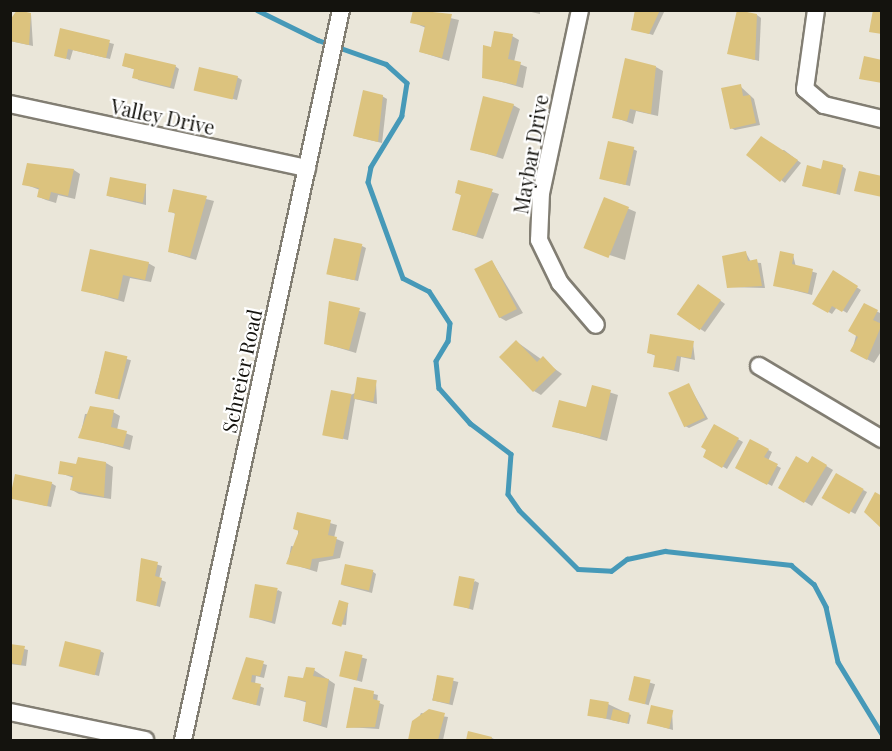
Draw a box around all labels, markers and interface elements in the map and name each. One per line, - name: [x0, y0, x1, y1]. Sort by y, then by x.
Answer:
- street label: Maybar Drive: [508, 92, 552, 216]
- street label: Valley Drive: [108, 93, 218, 139]
- street label: Schreier Road: [216, 307, 266, 435]

